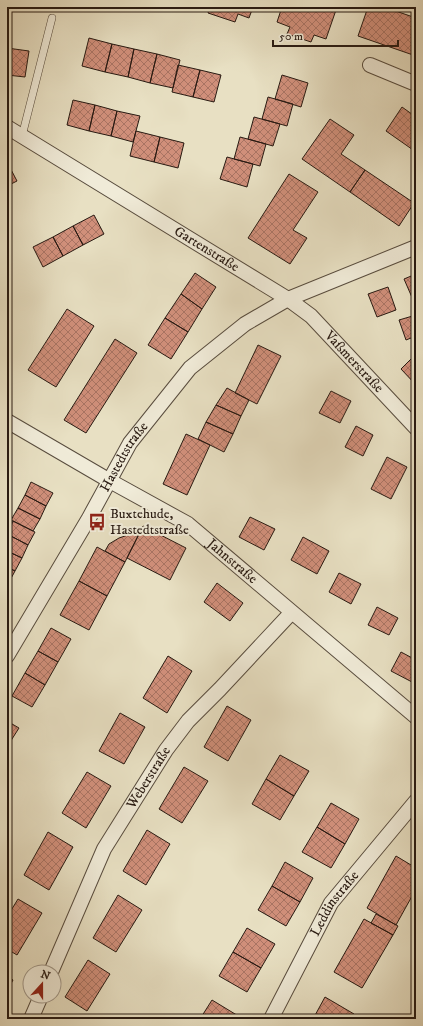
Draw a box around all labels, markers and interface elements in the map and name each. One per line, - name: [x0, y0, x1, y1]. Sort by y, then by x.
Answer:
- scale bar: [273, 22, 398, 48]
- text: 50 m: [279, 29, 303, 44]
- street label: Gartenstraße: [171, 222, 243, 276]
- street label: Vaßmerstraße: [320, 326, 388, 397]
- street label: Hastedtstraße: [96, 418, 152, 495]
- place label: Buxtehude, Hastedtstraße: [110, 505, 189, 539]
- bus stop icon: Buxtehude, Hastedtstraße: [87, 512, 107, 532]
- street label: Jahnstraße: [202, 534, 261, 588]
- street label: Weberstraße: [122, 743, 175, 813]
- street label: Leddinstraße: [306, 867, 363, 939]
- north arrow: [22, 964, 62, 1004]
- text: N: [39, 967, 52, 984]

